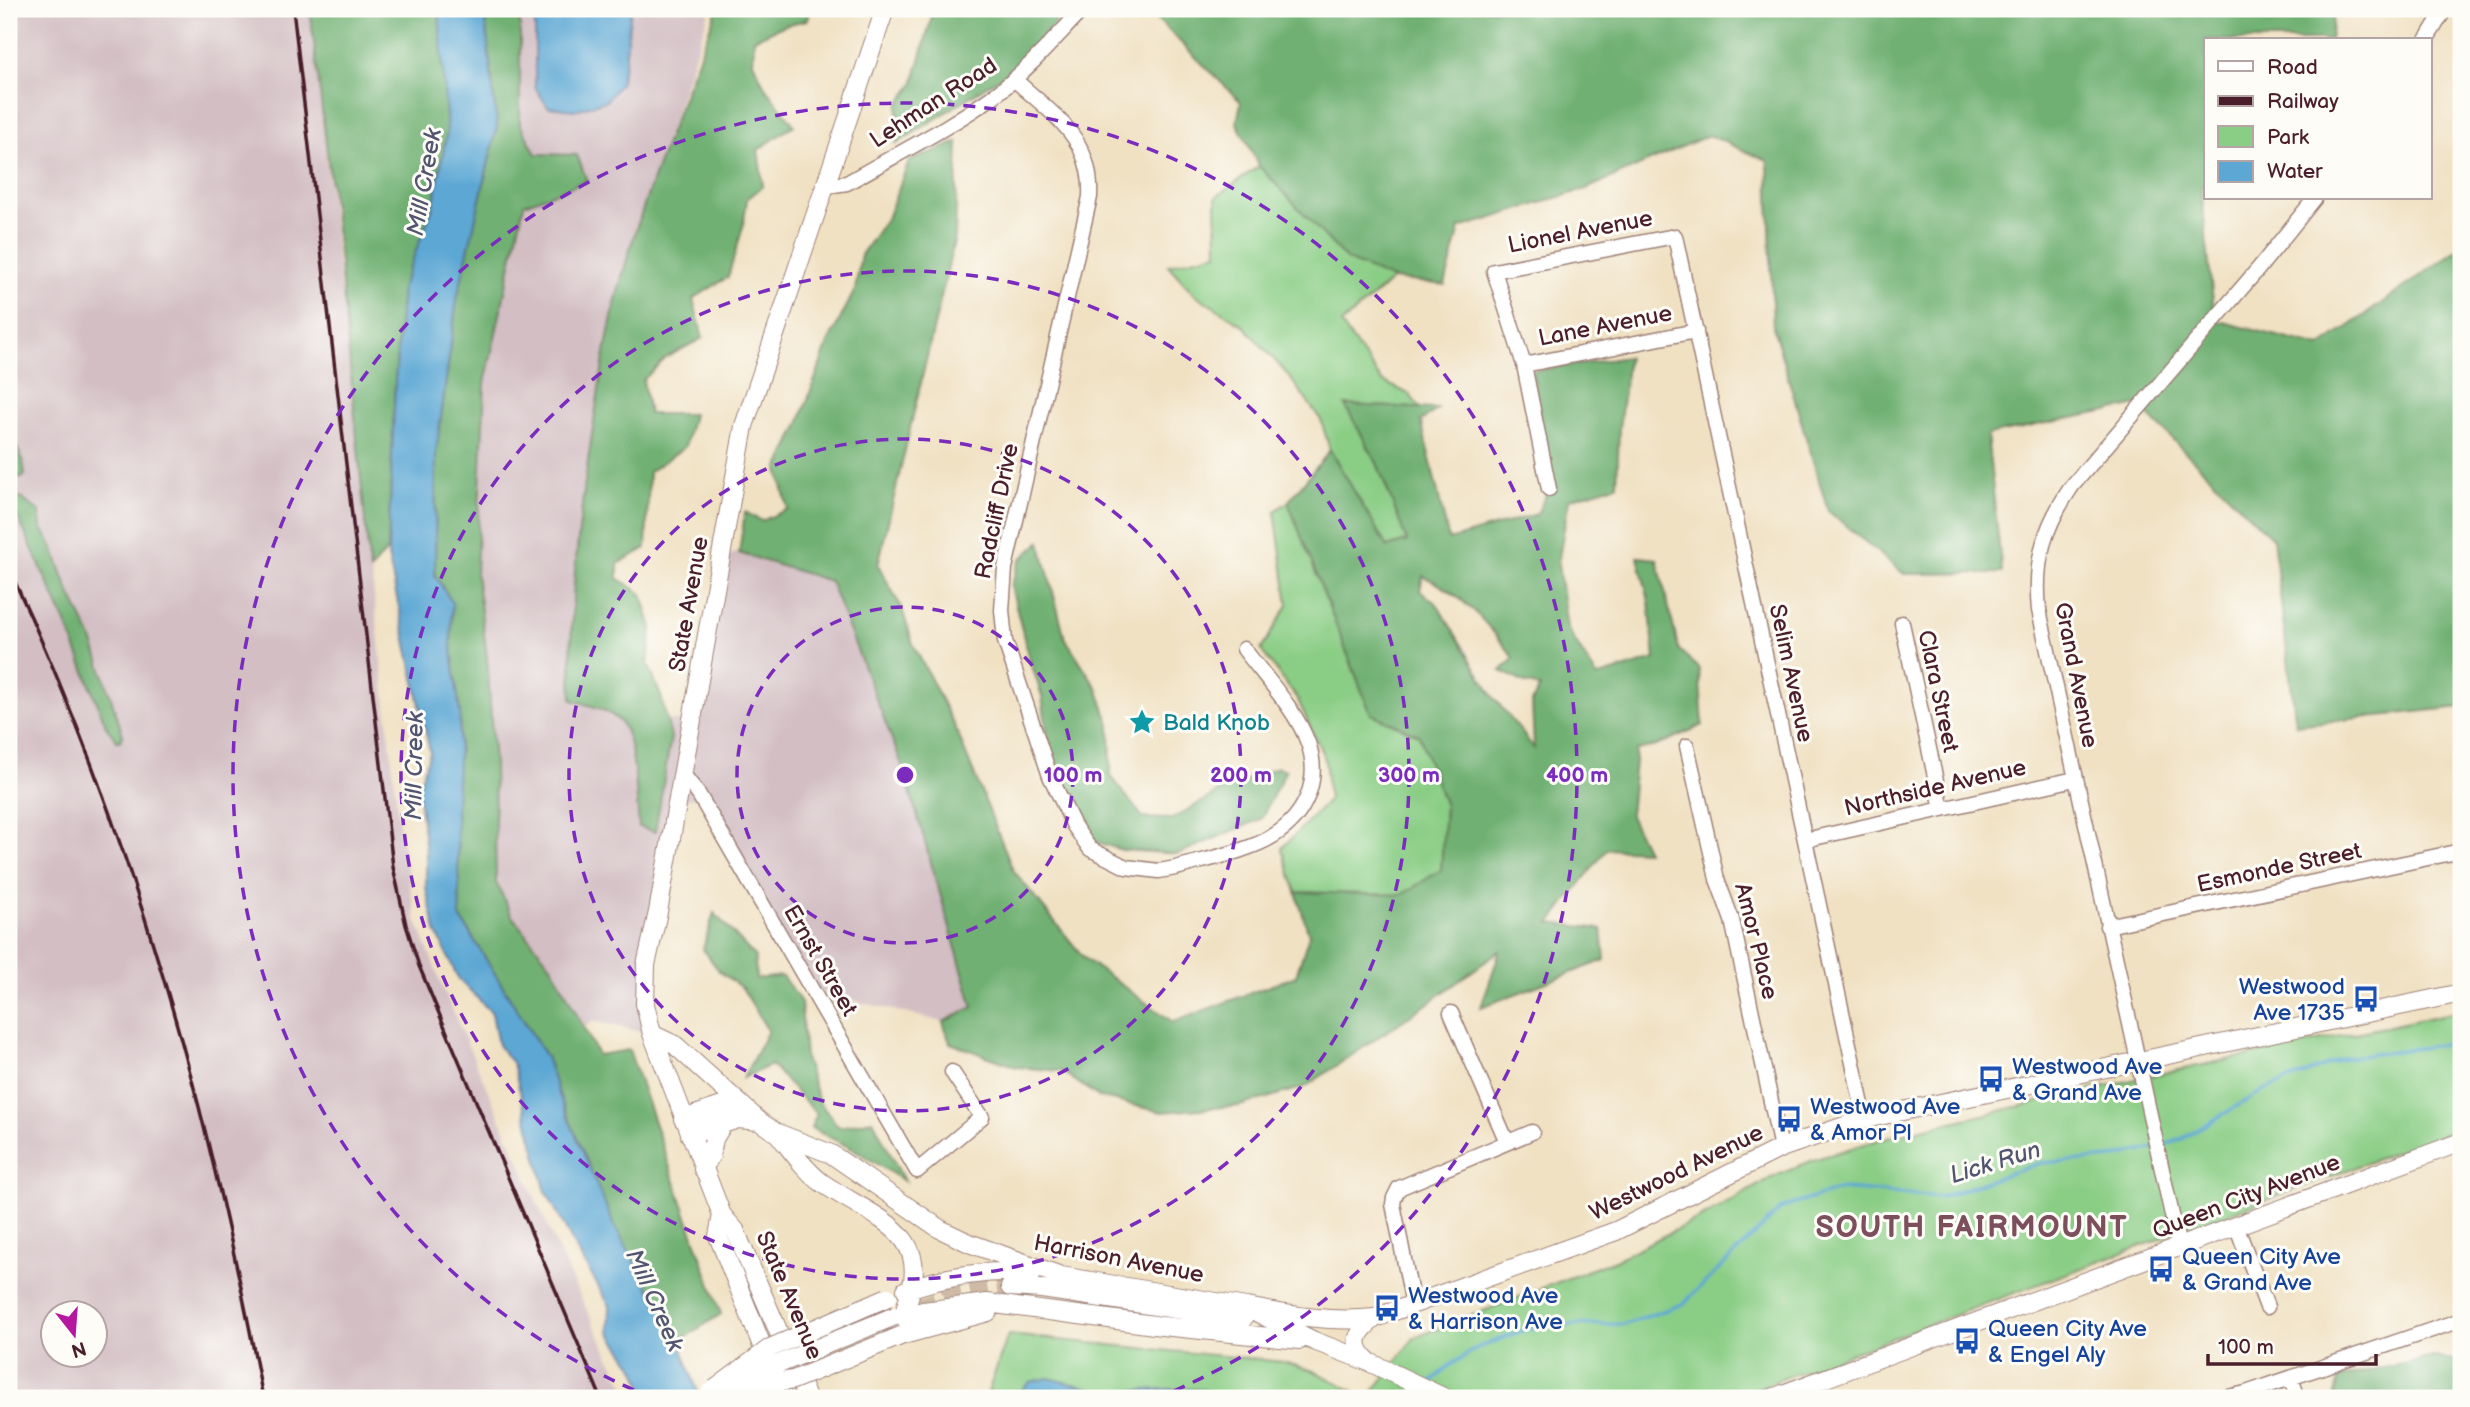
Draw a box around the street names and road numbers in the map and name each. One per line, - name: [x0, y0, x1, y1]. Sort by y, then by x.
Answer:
- street label: Lehman Road: [865, 51, 1002, 154]
- street label: Lionel Avenue: [1505, 204, 1655, 260]
- street label: Lane Avenue: [1536, 299, 1674, 353]
- street label: Radcliff Drive: [969, 441, 1025, 582]
- street label: State Avenue: [663, 534, 715, 674]
- street label: Grand Avenue: [2048, 600, 2104, 750]
- street label: Selim Avenue: [1763, 602, 1819, 745]
- street label: Clara Street: [1911, 628, 1965, 755]
- street label: Northside Avenue: [1842, 753, 2029, 823]
- street label: Esmonde Street: [2194, 837, 2364, 899]
- street label: Amor Place: [1728, 880, 1784, 1002]
- street label: Ernst Street: [777, 900, 863, 1021]
- street label: Westwood Avenue: [1585, 1119, 1768, 1227]
- street label: Queen City Avenue: [2149, 1148, 2344, 1246]
- street label: State Avenue: [749, 1227, 829, 1364]
- street label: Harrison Avenue: [1031, 1229, 1206, 1289]

